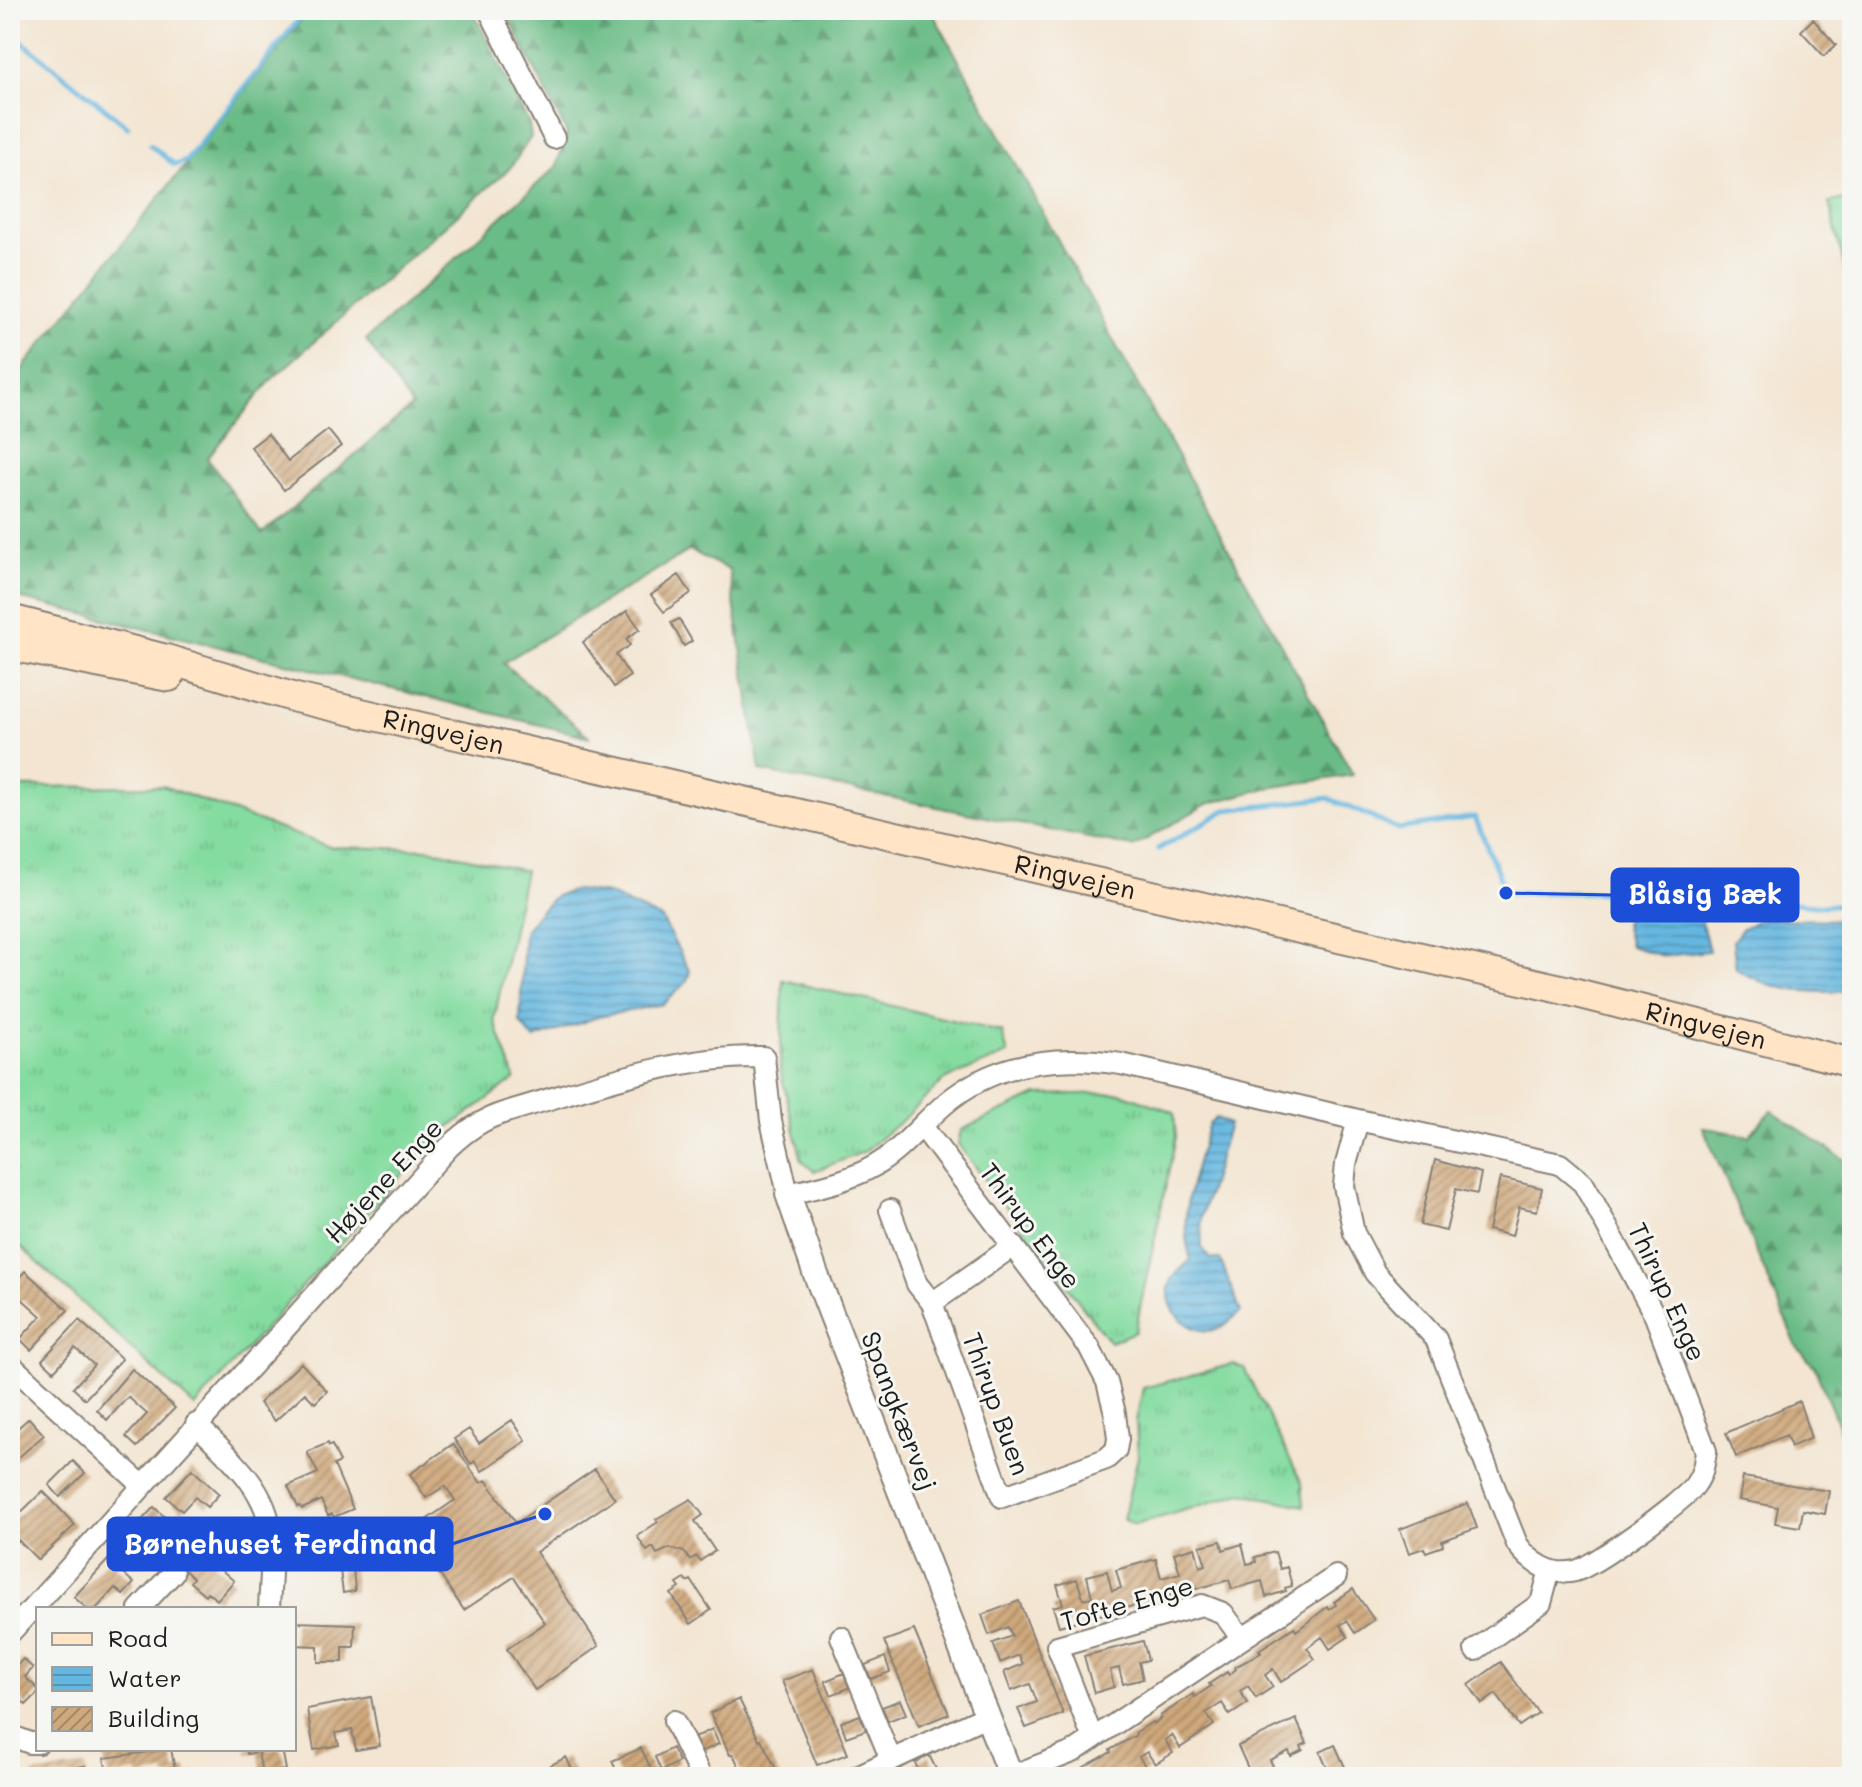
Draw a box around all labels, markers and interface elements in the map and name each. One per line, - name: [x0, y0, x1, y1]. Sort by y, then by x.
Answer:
- street label: Ringvejen: [380, 701, 507, 761]
- street label: Ringvejen: [1011, 846, 1139, 907]
- callout: Blåsig Bæk: [1612, 869, 1798, 921]
- text: Blåsig Bæk: [1628, 875, 1782, 911]
- street label: Ringvejen: [1642, 993, 1770, 1056]
- street label: Højene Enge: [317, 1111, 450, 1250]
- street label: Thirup Enge: [972, 1156, 1089, 1295]
- street label: Thirup Enge: [1621, 1217, 1715, 1366]
- street label: Spangkærvej: [854, 1326, 946, 1495]
- street label: Thirup Buen: [955, 1328, 1038, 1480]
- callout: Børnehuset Ferdinand: [108, 1518, 452, 1570]
- text: Børnehuset Ferdinand: [124, 1525, 436, 1561]
- street label: Tofte Enge: [1057, 1568, 1197, 1638]
- legend: [36, 1607, 296, 1751]
- text: Road: [108, 1622, 168, 1653]
- text: Water: [108, 1662, 182, 1693]
- text: Building: [108, 1702, 199, 1733]

